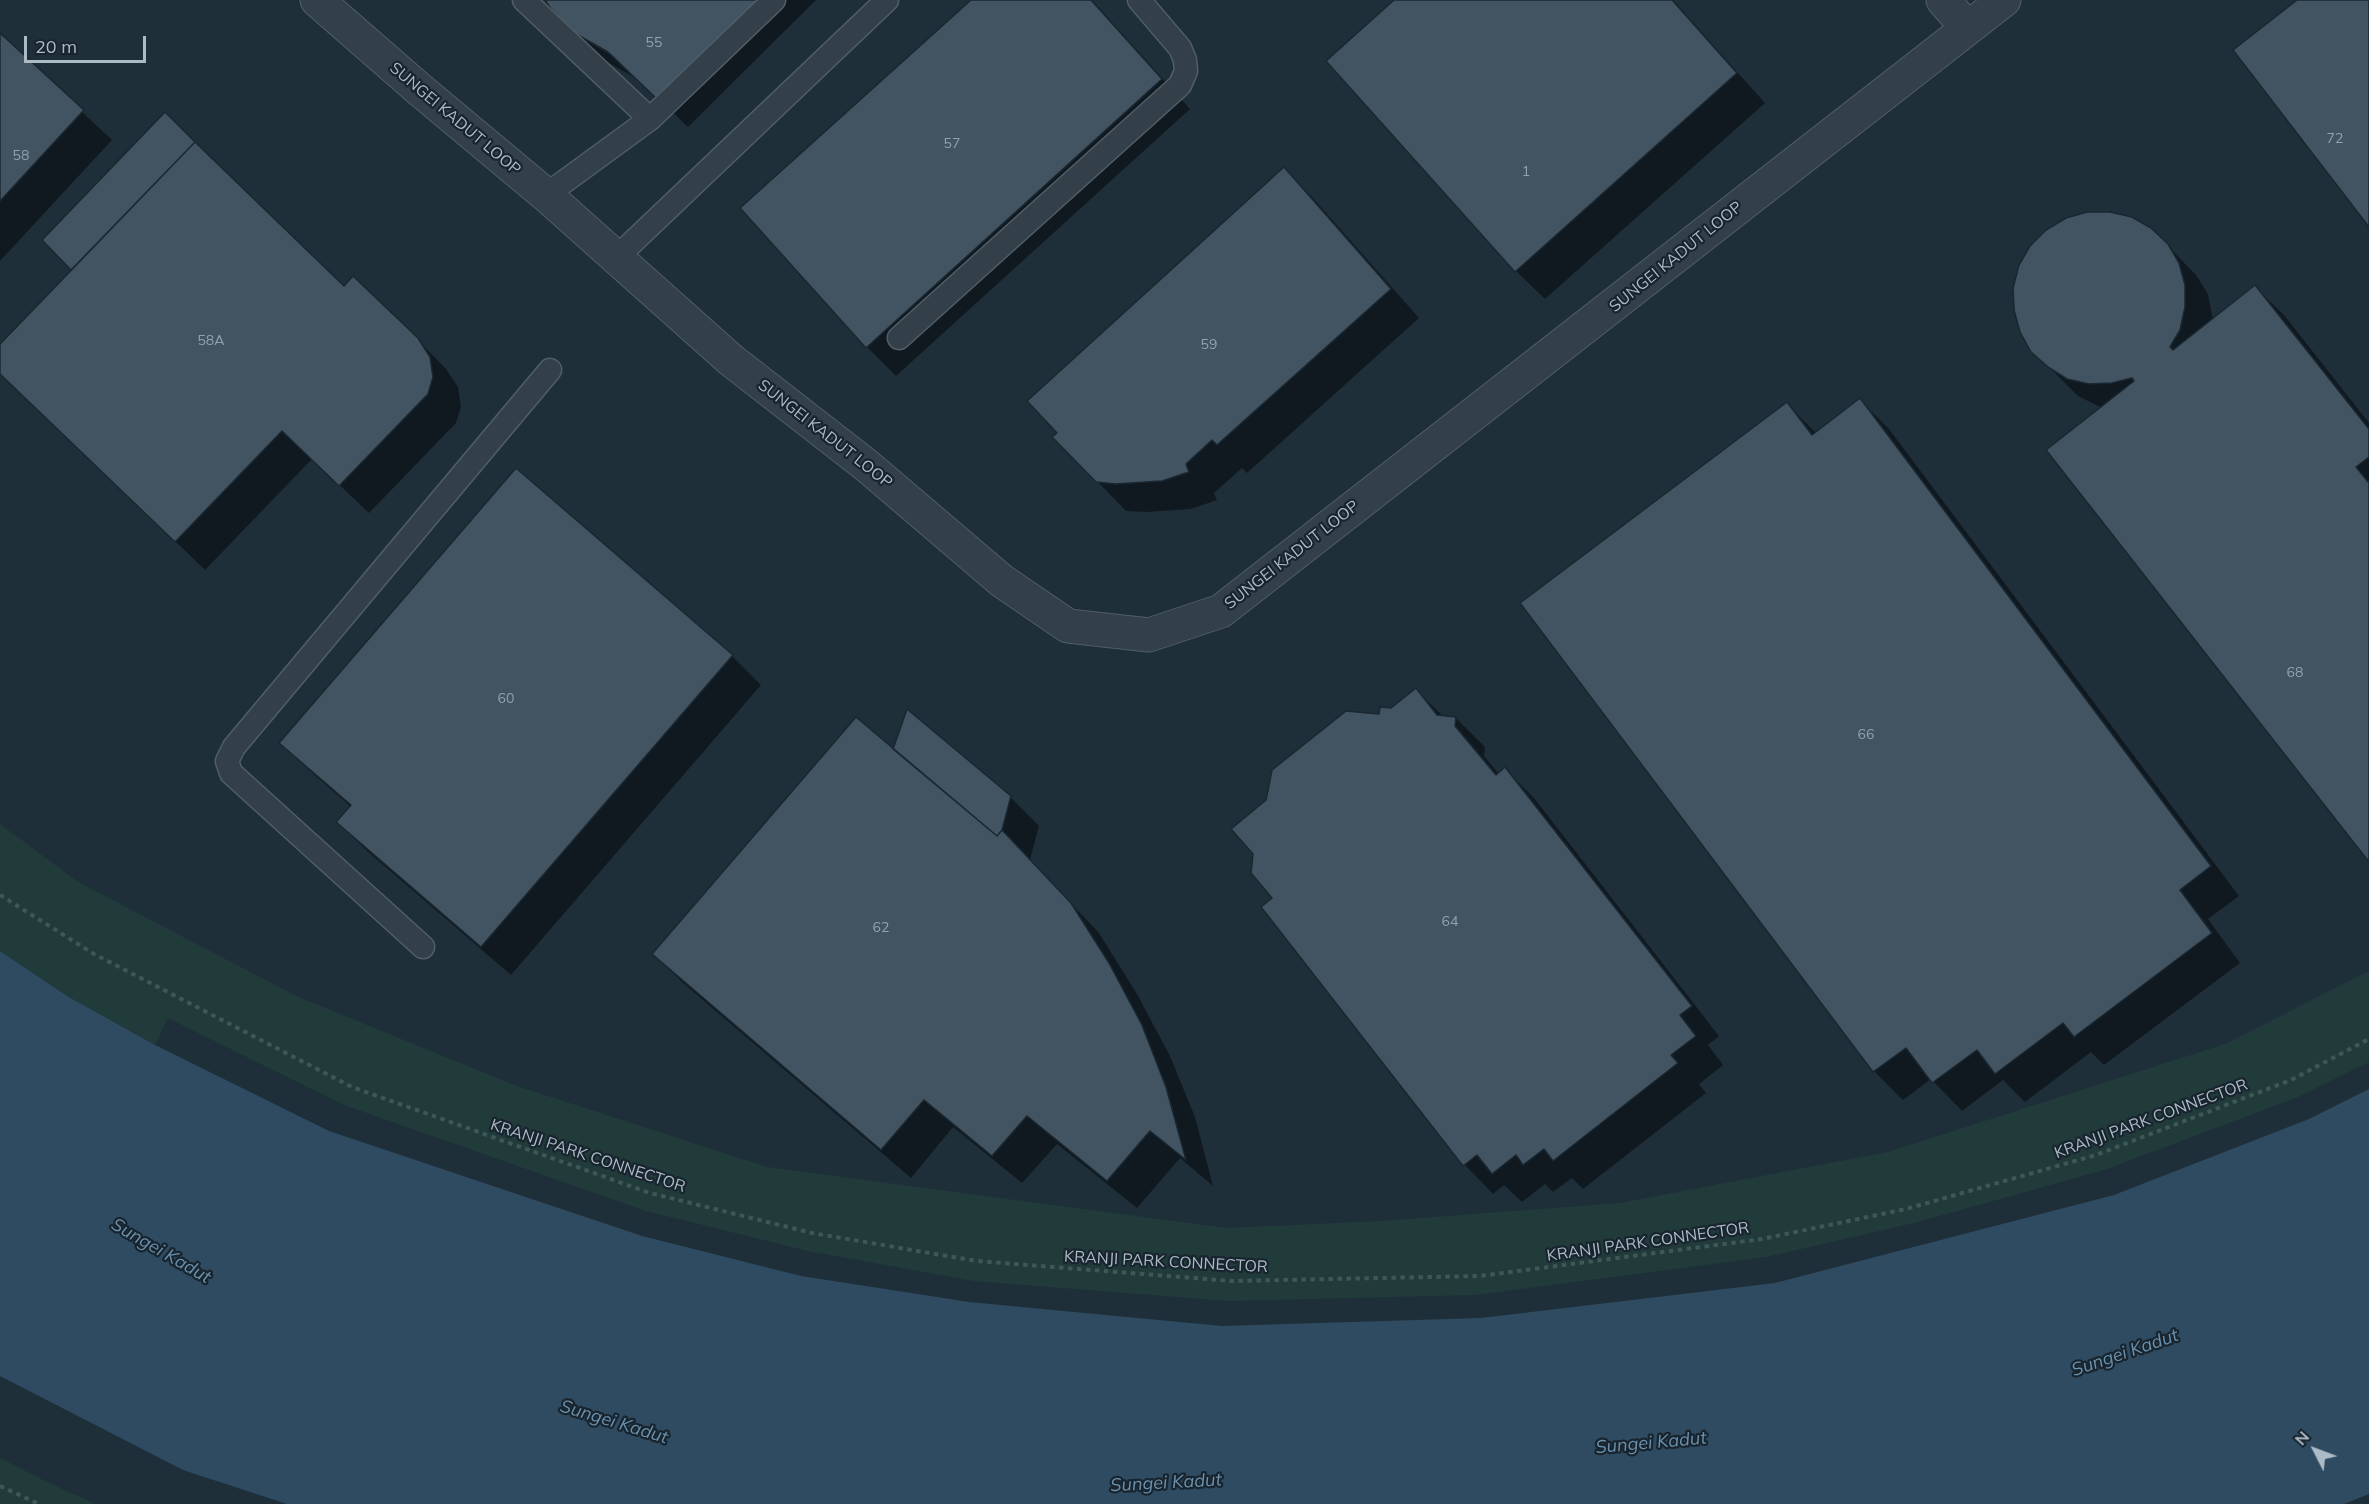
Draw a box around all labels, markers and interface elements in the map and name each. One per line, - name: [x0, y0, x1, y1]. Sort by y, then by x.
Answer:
- scale bar: [27, 24, 148, 62]
- text: 20 m: [35, 35, 77, 58]
- house number: 55: [646, 35, 662, 51]
- street label: SUNGEI KADUT LOOP: [386, 59, 524, 179]
- house number: 72: [2327, 131, 2343, 147]
- house number: 57: [944, 136, 960, 152]
- house number: 58: [13, 148, 29, 164]
- house number: 1: [1522, 164, 1530, 180]
- street label: SUNGEI KADUT LOOP: [1606, 198, 1746, 316]
- house number: 58A: [197, 333, 225, 349]
- house number: 59: [1201, 337, 1217, 353]
- street label: SUNGEI KADUT LOOP: [754, 376, 896, 492]
- street label: SUNGEI KADUT LOOP: [1221, 497, 1363, 613]
- house number: 68: [2287, 665, 2303, 681]
- house number: 60: [498, 691, 514, 707]
- house number: 66: [1858, 727, 1874, 743]
- house number: 64: [1442, 914, 1458, 930]
- house number: 62: [873, 920, 889, 936]
- street label: KRANJI PARK CONNECTOR: [2052, 1075, 2250, 1163]
- street label: KRANJI PARK CONNECTOR: [488, 1115, 688, 1197]
- water label: Sungei Kadut: [107, 1214, 215, 1288]
- street label: KRANJI PARK CONNECTOR: [1546, 1218, 1750, 1266]
- street label: KRANJI PARK CONNECTOR: [1064, 1247, 1268, 1277]
- water label: Sungei Kadut: [2069, 1325, 2181, 1381]
- water label: Sungei Kadut: [558, 1395, 670, 1449]
- north arrow: [2285, 1420, 2345, 1480]
- water label: Sungei Kadut: [1595, 1427, 1707, 1459]
- text: N: [2290, 1427, 2313, 1449]
- water label: Sungei Kadut: [1110, 1469, 1222, 1497]

